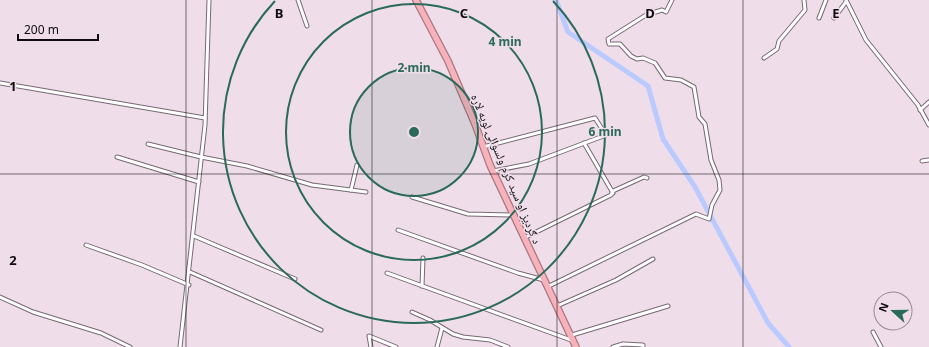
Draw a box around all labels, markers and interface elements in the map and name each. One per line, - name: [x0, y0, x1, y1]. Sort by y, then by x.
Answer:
- text: B: [275, 4, 283, 22]
- text: C: [460, 4, 468, 22]
- text: D: [645, 4, 655, 22]
- text: E: [832, 4, 840, 22]
- scale bar: [18, 16, 98, 42]
- text: 200 m: [24, 21, 59, 38]
- text: 4 min: [488, 33, 522, 50]
- text: 2 min: [397, 59, 431, 76]
- text: 1: [9, 77, 17, 95]
- street label: د ګردیز او سید کرم ولسوالۍ لویه لاره: [467, 91, 546, 246]
- text: 6 min: [588, 123, 622, 140]
- centre of rings: [407, 125, 421, 139]
- text: 2: [9, 251, 17, 269]
- north arrow: [873, 291, 913, 331]
- text: N: [875, 300, 892, 314]

